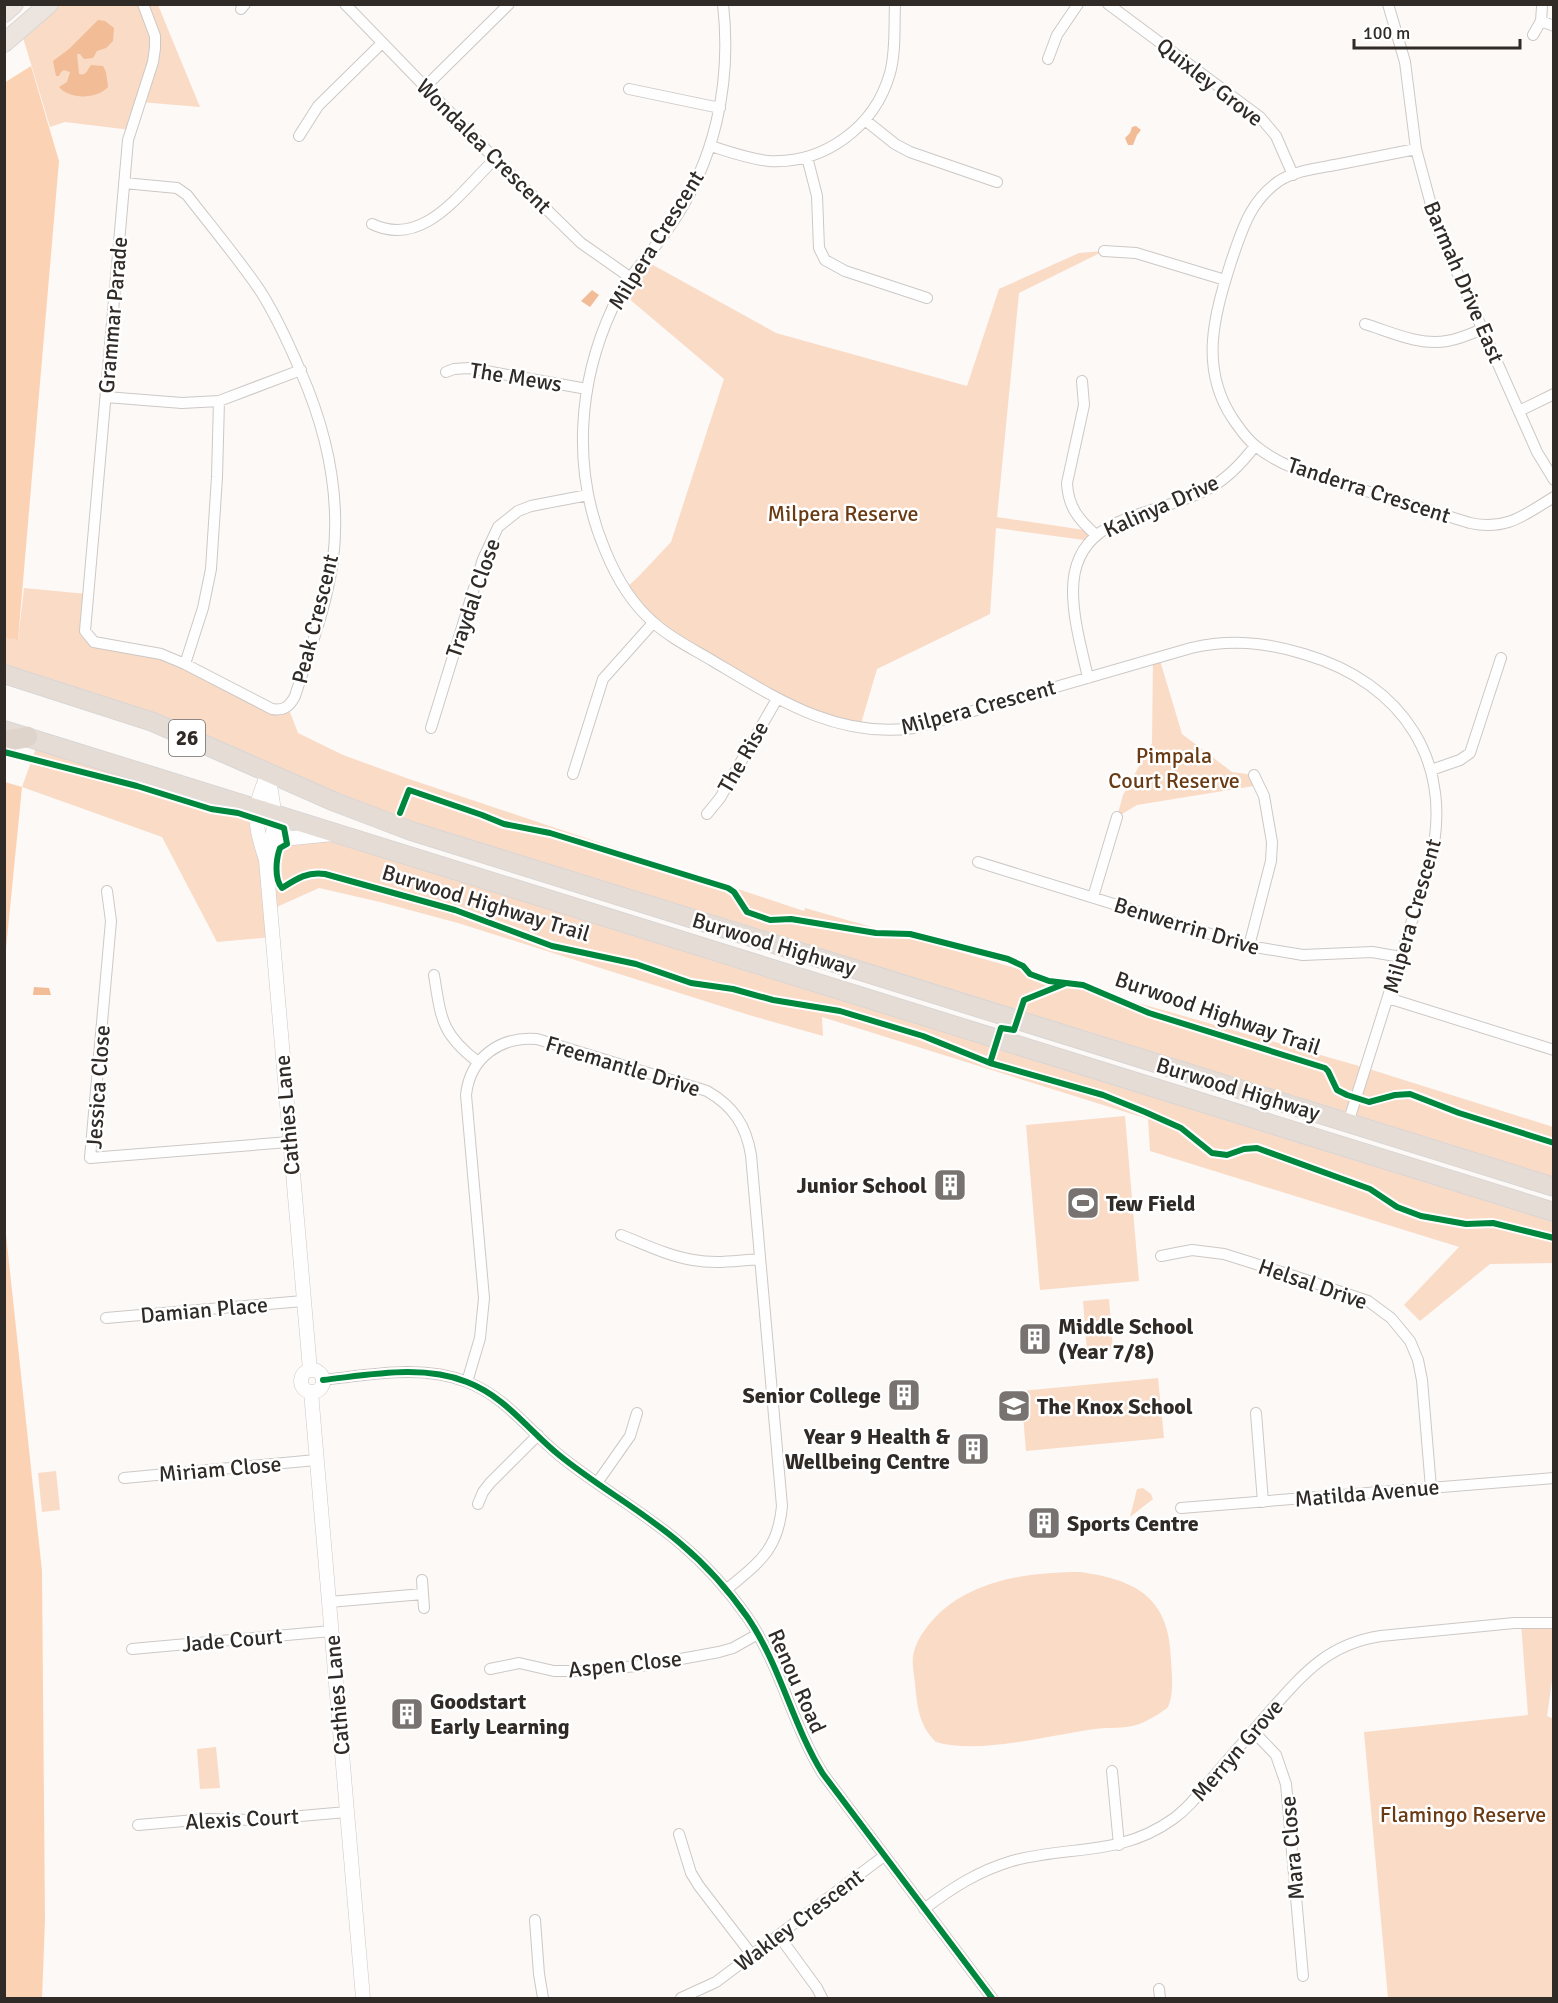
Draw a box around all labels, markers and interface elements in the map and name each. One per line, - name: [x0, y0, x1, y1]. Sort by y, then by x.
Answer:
- scale bar: [1354, 12, 1520, 50]
- text: 100 m: [1363, 22, 1410, 44]
- street label: Quixley Grove: [1151, 32, 1269, 132]
- street label: Wondalea Crescent: [411, 73, 557, 219]
- street label: Milpera Crescent: [602, 165, 710, 315]
- street label: Barmah Drive East: [1418, 197, 1510, 367]
- street label: Grammar Parade: [93, 236, 133, 394]
- street label: The Mews: [468, 356, 564, 398]
- street label: Tanderra Crescent: [1284, 451, 1454, 529]
- street label: Kalinya Drive: [1099, 469, 1223, 543]
- park label: Milpera Reserve: [768, 500, 918, 527]
- street label: Traydal Close: [440, 535, 506, 661]
- street label: Peak Crescent: [286, 551, 344, 687]
- street label: Milpera Crescent: [898, 673, 1059, 741]
- street label: The Rise: [712, 716, 774, 798]
- road number: 26: [169, 720, 205, 756]
- park label: Pimpala Court Reserve: [1108, 742, 1240, 794]
- street label: Milpera Crescent: [1377, 835, 1447, 996]
- street label: Burwood Highway Trail: [379, 859, 593, 947]
- street label: Benwerrin Drive: [1111, 891, 1263, 961]
- street label: Burwood Highway: [689, 906, 860, 982]
- street label: Burwood Highway Trail: [1112, 965, 1324, 1061]
- street label: Jessica Close: [80, 1024, 116, 1150]
- street label: Freemantle Drive: [542, 1030, 704, 1102]
- street label: Burwood Highway: [1153, 1051, 1324, 1127]
- street label: Cathies Lane: [268, 1054, 306, 1176]
- building icon: Junior School: [932, 1167, 968, 1203]
- place label: Junior School: [796, 1172, 927, 1199]
- sports icon: Tew Field: [1065, 1185, 1101, 1221]
- place label: Tew Field: [1106, 1190, 1196, 1217]
- street label: Helsal Drive: [1255, 1253, 1371, 1315]
- street label: Damian Place: [139, 1291, 269, 1329]
- place label: Middle School (Year 7/8): [1058, 1313, 1194, 1365]
- building icon: Middle School (Year 7/8): [1017, 1321, 1053, 1357]
- building icon: Senior College: [886, 1377, 922, 1413]
- place label: Senior College: [742, 1382, 881, 1409]
- school or university icon: The Knox School: [996, 1388, 1032, 1424]
- place label: The Knox School: [1037, 1393, 1193, 1420]
- place label: Year 9 Health & Wellbeing Centre: [785, 1423, 951, 1475]
- building icon: Year 9 Health & Wellbeing Centre: [955, 1431, 991, 1467]
- street label: Miriam Close: [157, 1450, 283, 1488]
- street label: Matilda Avenue: [1293, 1473, 1441, 1513]
- building icon: Sports Centre: [1026, 1505, 1062, 1541]
- place label: Sports Centre: [1067, 1510, 1199, 1537]
- street label: Jade Court: [181, 1622, 284, 1658]
- street label: Renou Road: [762, 1625, 832, 1737]
- street label: Cathies Lane: [318, 1634, 356, 1756]
- street label: Aspen Close: [567, 1645, 683, 1683]
- place label: Goodstart Early Learning: [430, 1688, 570, 1740]
- street label: Merryn Grove: [1185, 1693, 1289, 1807]
- building icon: Goodstart Early Learning: [389, 1696, 425, 1732]
- street label: Mara Close: [1274, 1795, 1310, 1901]
- park label: Flamingo Reserve: [1380, 1801, 1546, 1828]
- street label: Alexis Court: [184, 1803, 300, 1835]
- street label: Wakley Crescent: [729, 1863, 869, 1977]

